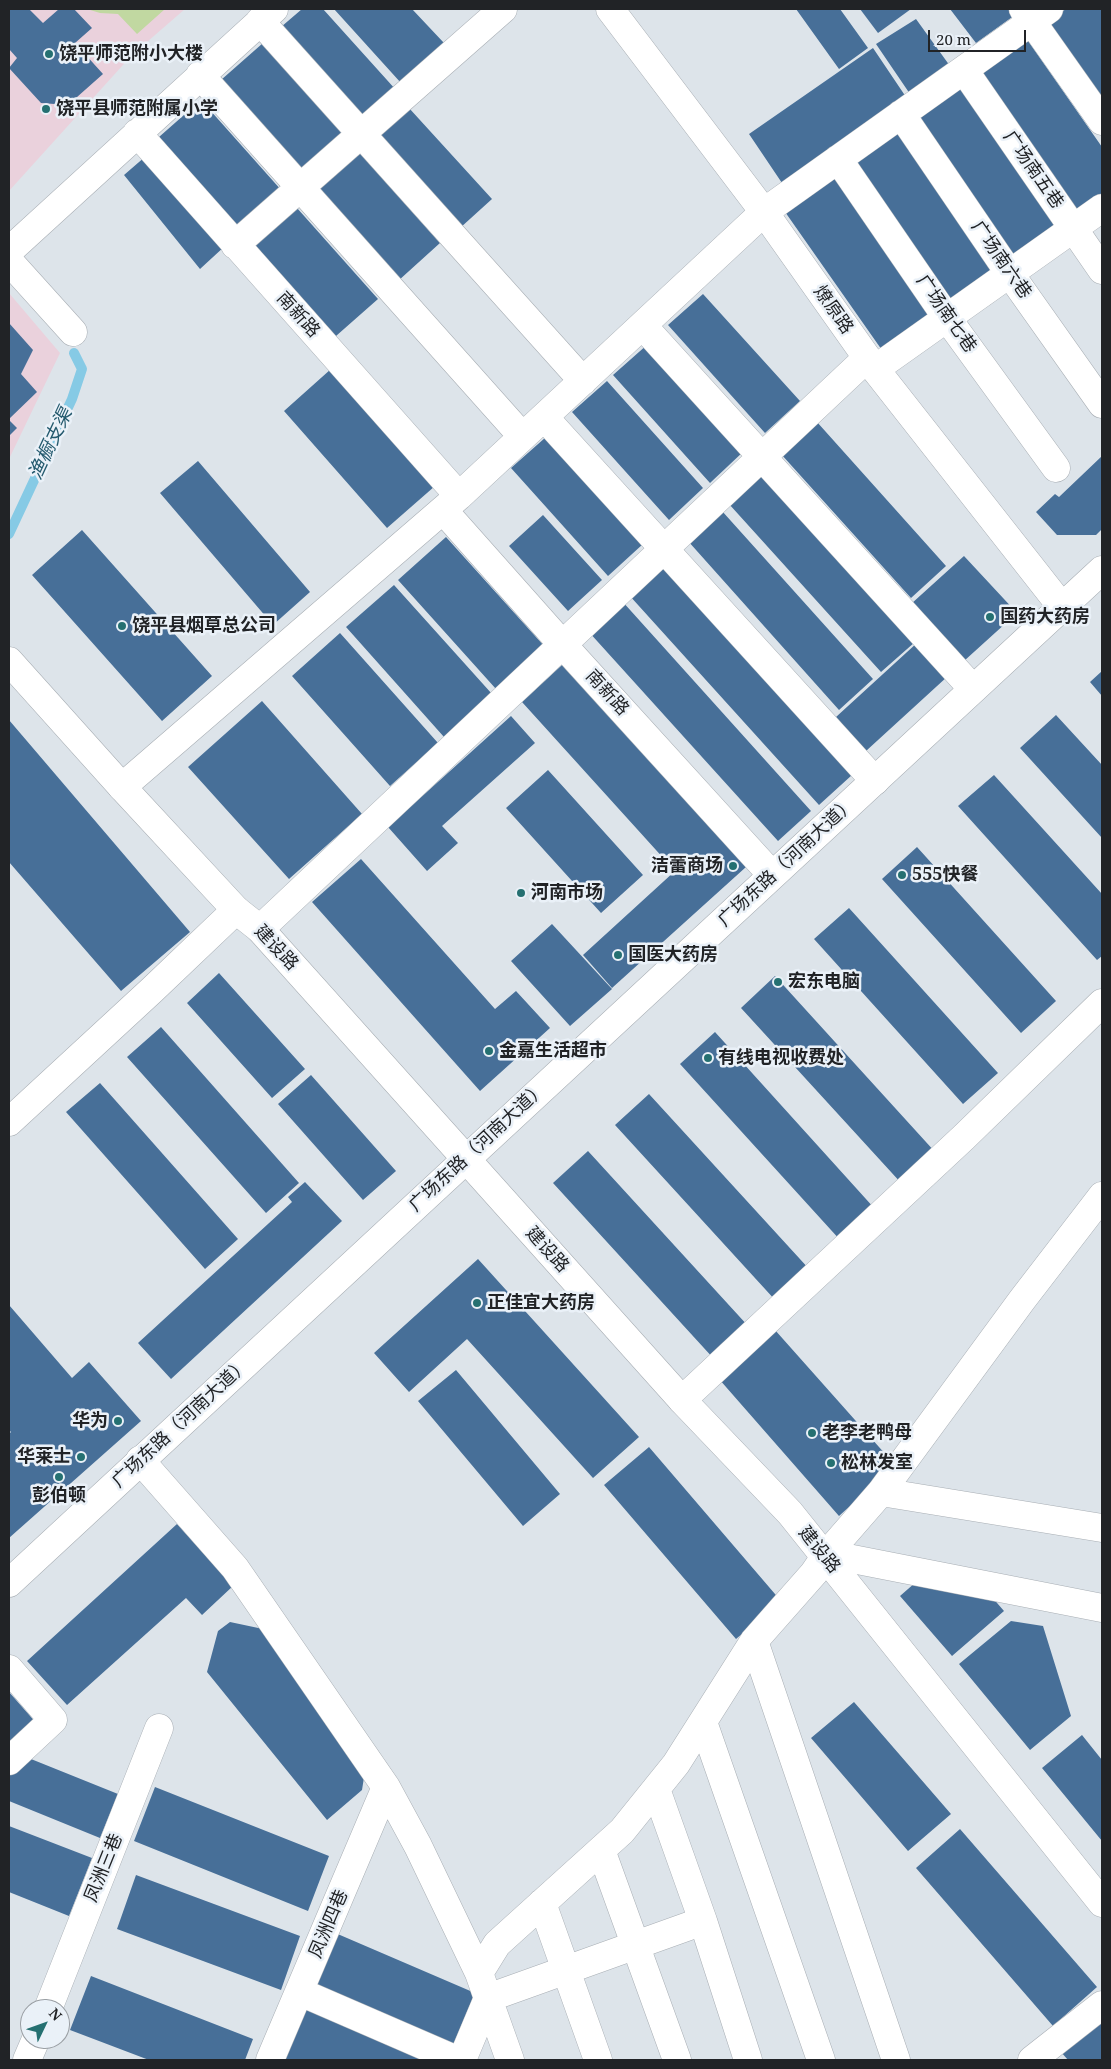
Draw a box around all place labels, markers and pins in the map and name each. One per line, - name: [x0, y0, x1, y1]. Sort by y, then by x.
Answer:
- place label: 饶平师范附小大楼: [59, 43, 203, 65]
- marker: 饶平师范附小大楼: [43, 48, 55, 60]
- place label: 饶平县师范附属小学: [56, 98, 218, 120]
- marker: 饶平县师范附属小学: [40, 103, 52, 115]
- place label: 国药大药房: [1000, 606, 1090, 628]
- marker: 国药大药房: [984, 611, 996, 623]
- place label: 饶平县烟草总公司: [132, 615, 276, 637]
- marker: 饶平县烟草总公司: [116, 620, 128, 632]
- place label: 洁蕾商场: [651, 855, 723, 877]
- marker: 洁蕾商场: [727, 860, 739, 872]
- place label: 555快餐: [912, 864, 979, 886]
- marker: 555快餐: [896, 869, 908, 881]
- place label: 河南市场: [531, 882, 603, 904]
- marker: 河南市场: [515, 887, 527, 899]
- place label: 国医大药房: [628, 944, 718, 966]
- marker: 国医大药房: [612, 949, 624, 961]
- place label: 宏东电脑: [788, 971, 860, 993]
- marker: 宏东电脑: [772, 976, 784, 988]
- place label: 金嘉生活超市: [499, 1040, 607, 1062]
- marker: 金嘉生活超市: [483, 1045, 495, 1057]
- place label: 有线电视收费处: [718, 1047, 844, 1069]
- marker: 有线电视收费处: [702, 1052, 714, 1064]
- place label: 正佳宜大药房: [487, 1292, 595, 1314]
- marker: 正佳宜大药房: [471, 1297, 483, 1309]
- place label: 华为: [72, 1410, 108, 1432]
- marker: 华为: [112, 1415, 124, 1427]
- place label: 老李老鸭母: [822, 1422, 912, 1444]
- marker: 老李老鸭母: [806, 1427, 818, 1439]
- place label: 华莱士: [17, 1446, 71, 1468]
- marker: 华莱士: [75, 1451, 87, 1463]
- place label: 松林发室: [841, 1452, 913, 1474]
- marker: 松林发室: [825, 1457, 837, 1469]
- marker: 彭伯顿: [53, 1471, 65, 1483]
- place label: 彭伯顿: [32, 1485, 86, 1507]

